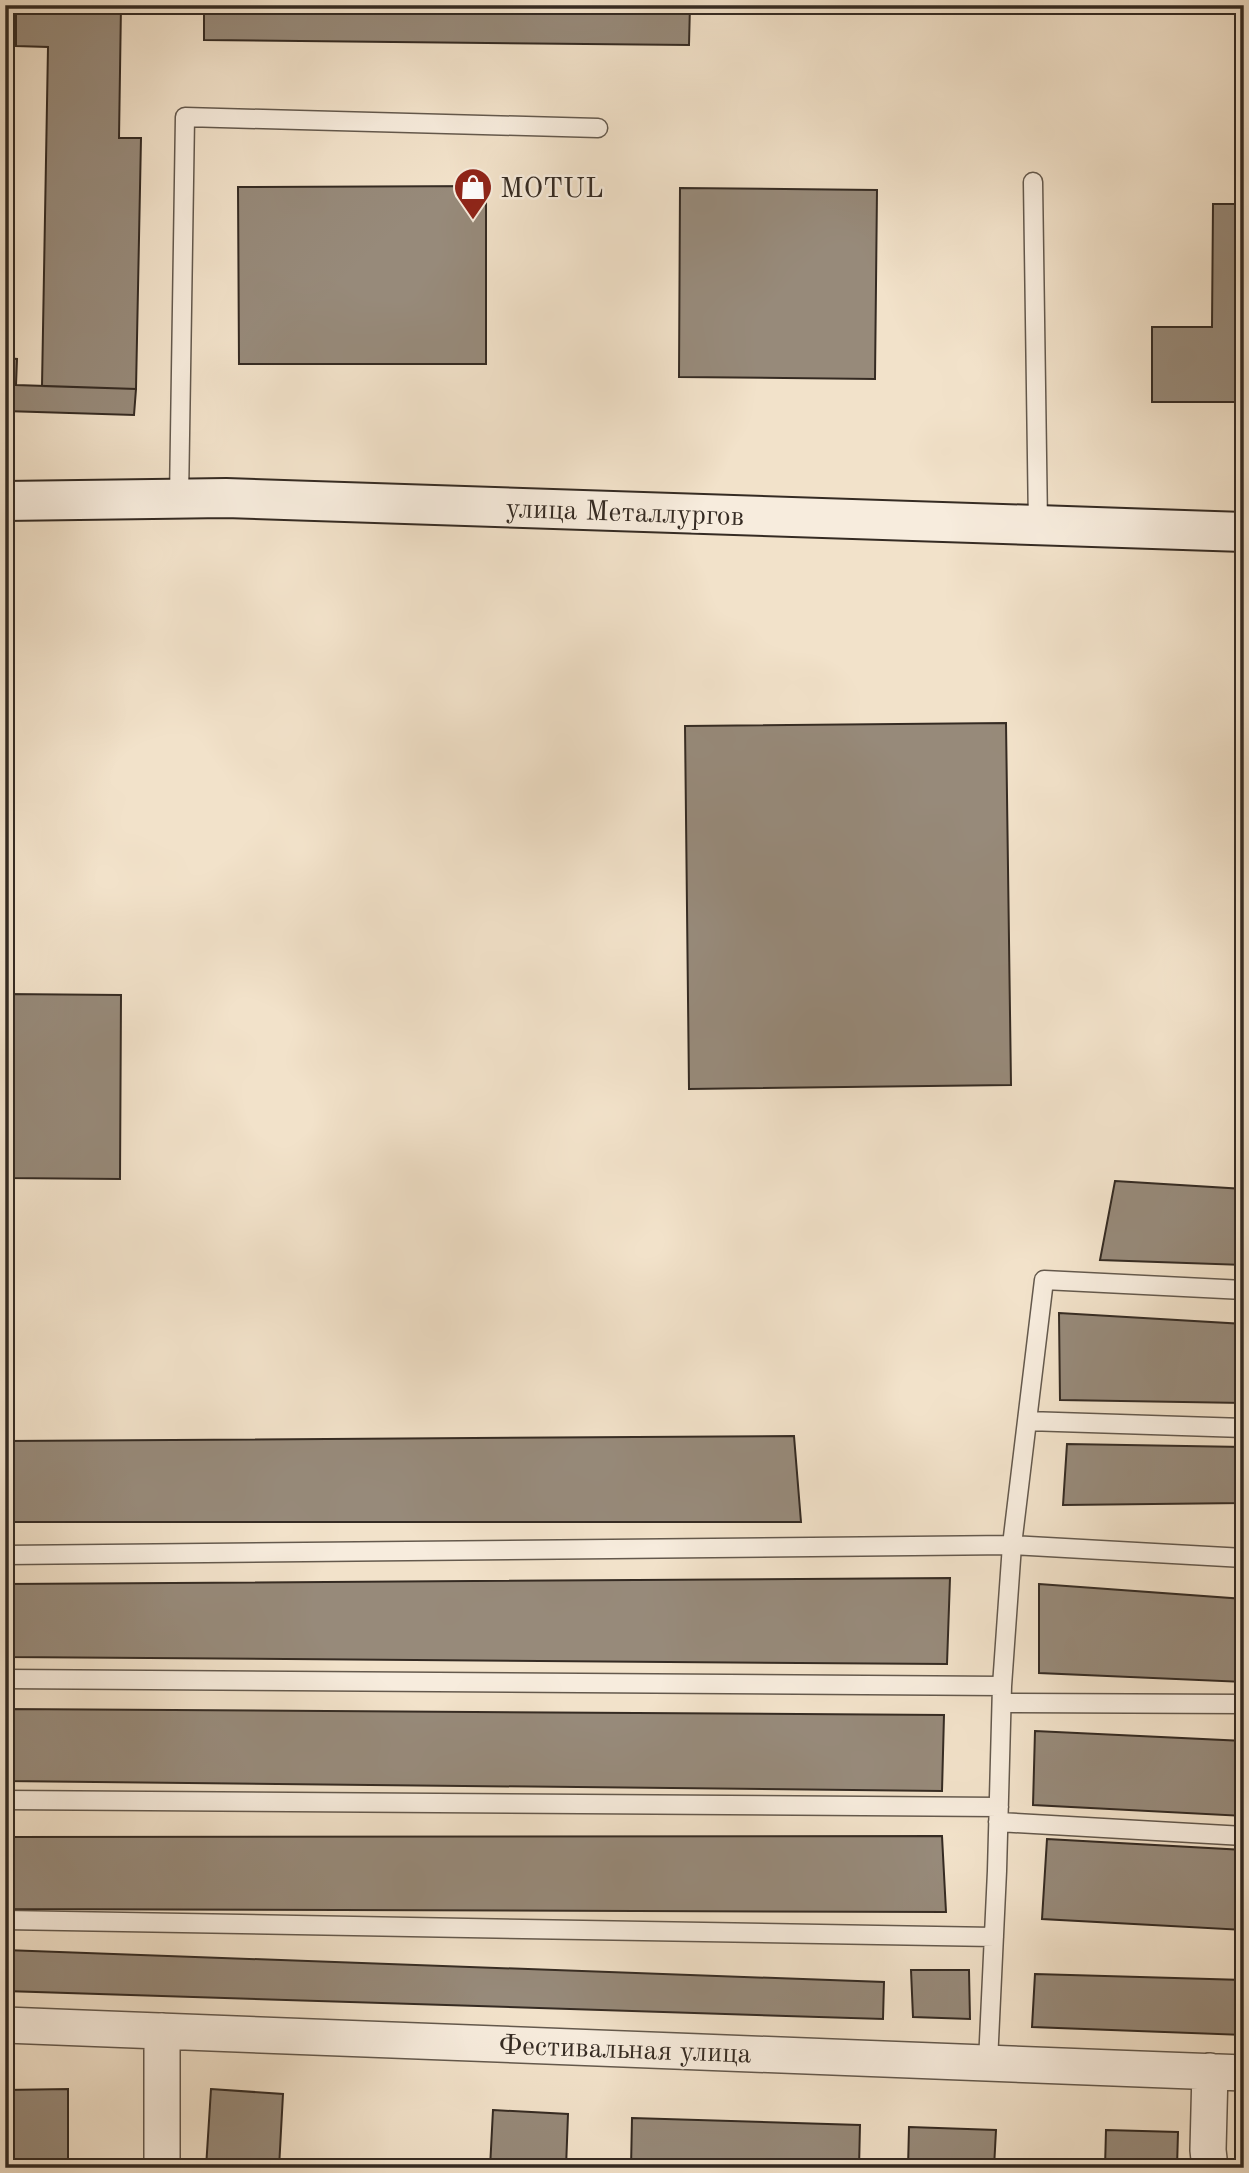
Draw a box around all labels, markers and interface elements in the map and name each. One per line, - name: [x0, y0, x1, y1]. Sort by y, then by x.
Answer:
- shop icon: MOTUL: [452, 166, 494, 221]
- place label: MOTUL: [500, 176, 604, 204]
- street label: улица Металлургов: [505, 496, 745, 532]
- street label: Фестивальная улица: [498, 2033, 752, 2069]

